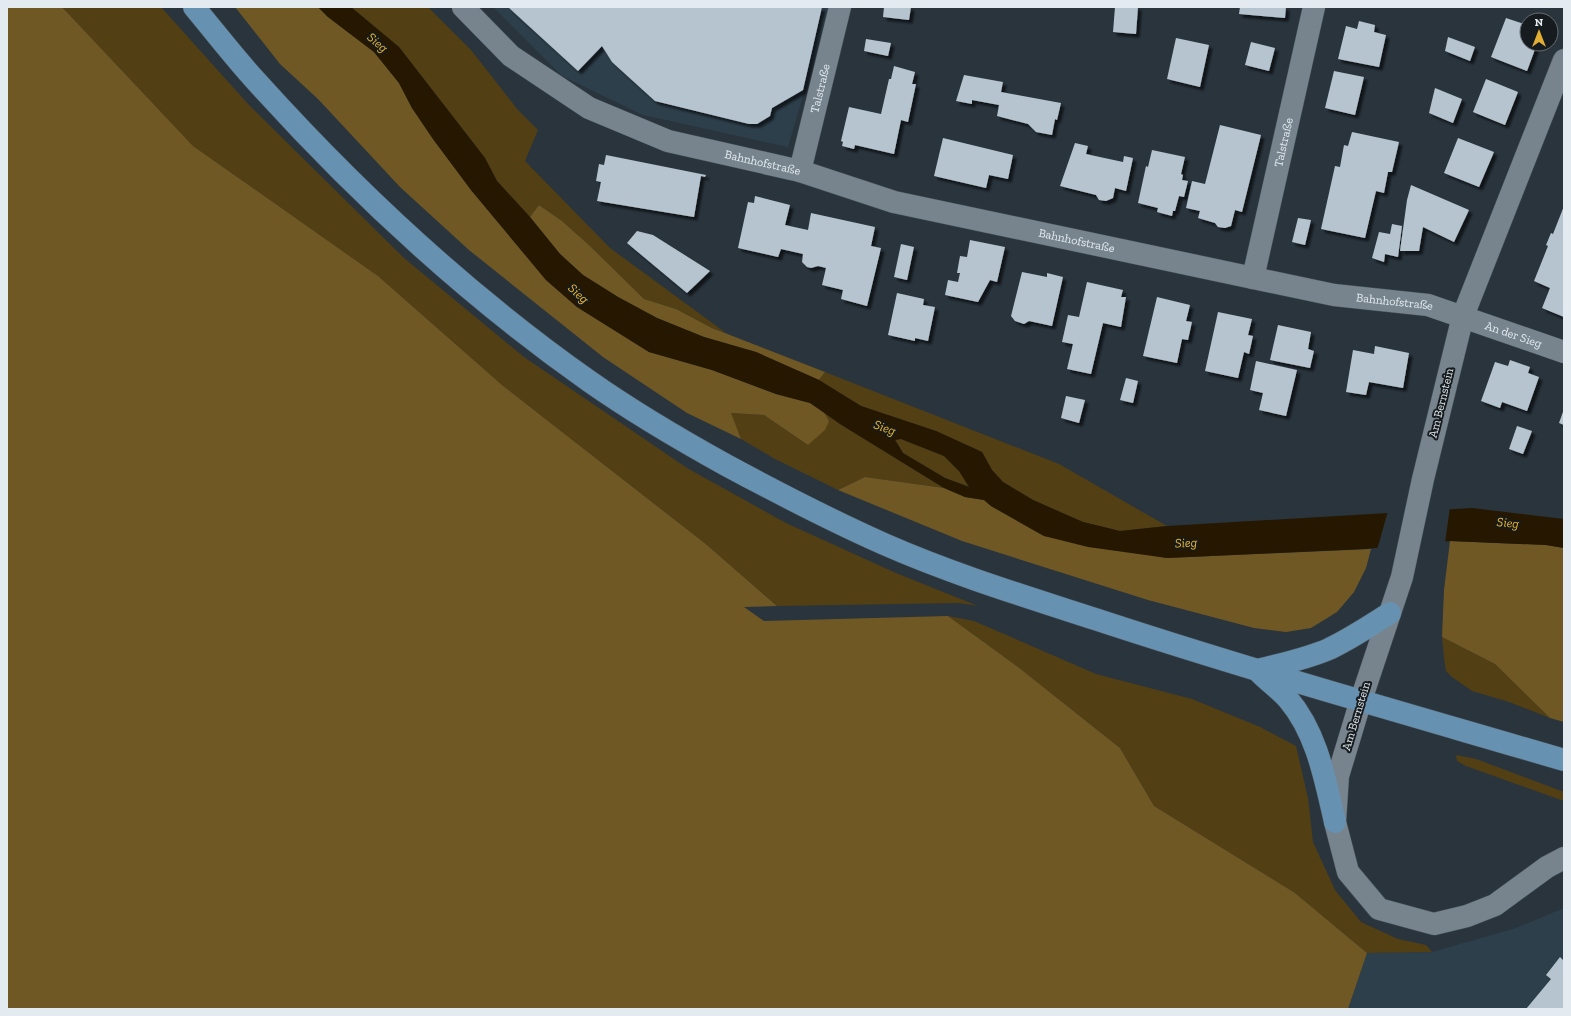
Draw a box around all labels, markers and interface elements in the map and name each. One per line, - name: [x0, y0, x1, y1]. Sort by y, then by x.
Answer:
- north arrow: [1519, 12, 1559, 52]
- text: N: [1535, 16, 1544, 29]
- water label: Sieg: [364, 29, 391, 56]
- street label: Talstraße: [807, 62, 833, 114]
- street label: Talstraße: [1271, 116, 1296, 168]
- street label: Bahnhofstraße: [723, 147, 802, 178]
- street label: Bahnhofstraße: [1037, 226, 1116, 256]
- water label: Sieg: [565, 280, 592, 307]
- street label: Bahnhofstraße: [1355, 290, 1436, 313]
- street label: An der Sieg: [1483, 318, 1544, 351]
- street label: Am Bernstein: [1426, 367, 1456, 439]
- water label: Sieg: [872, 417, 898, 438]
- water label: Sieg: [1496, 514, 1520, 531]
- water label: Sieg: [1175, 535, 1198, 550]
- street label: Am Bernstein: [1339, 680, 1373, 752]

